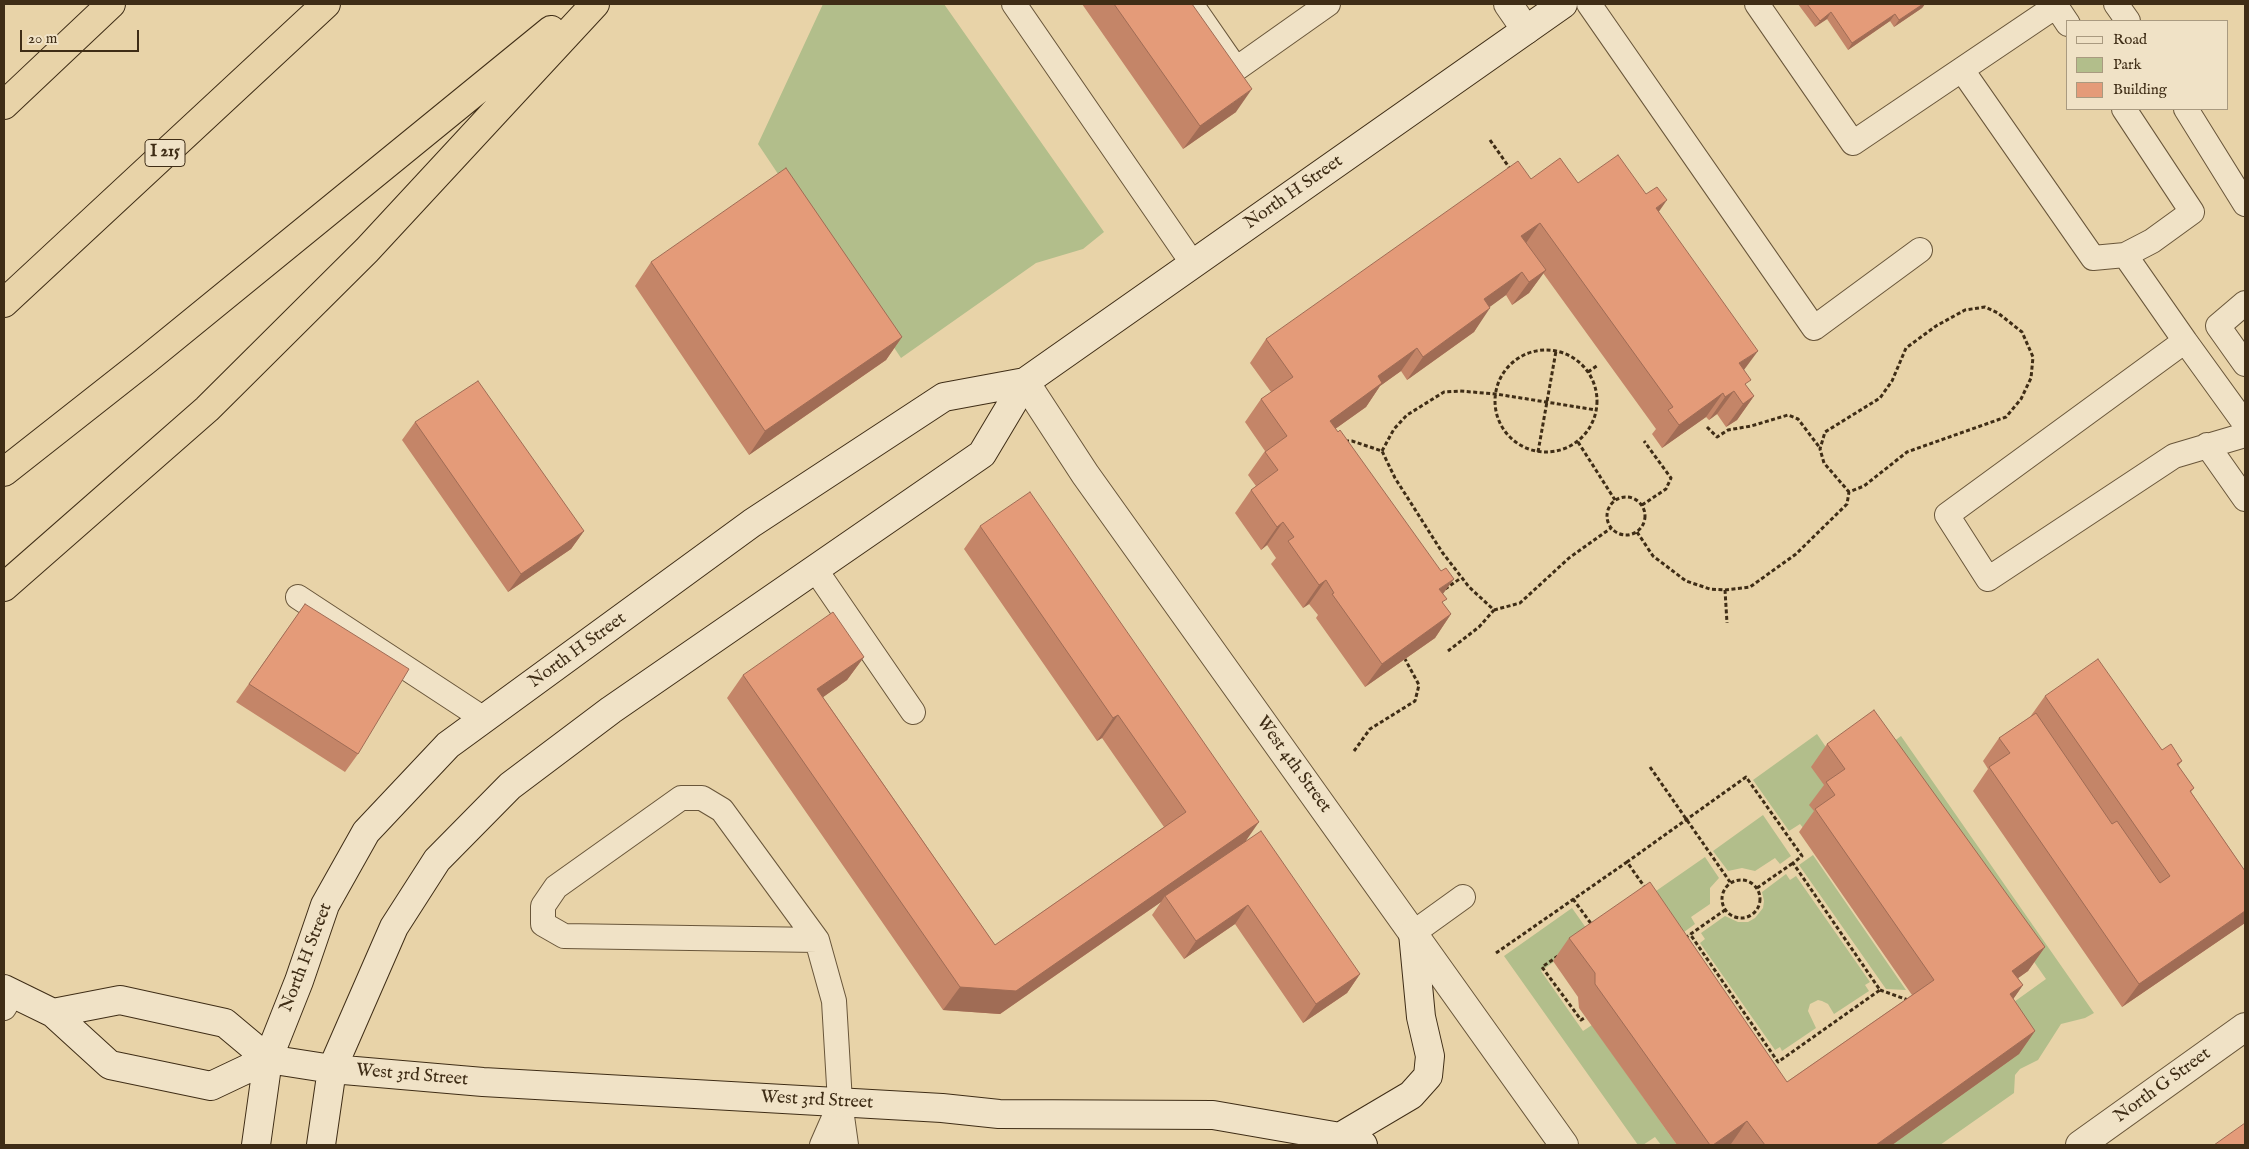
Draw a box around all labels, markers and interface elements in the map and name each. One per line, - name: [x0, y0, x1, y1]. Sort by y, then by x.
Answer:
- scale bar: [22, 20, 141, 52]
- legend: [2066, 20, 2229, 110]
- text: 20 m: [28, 29, 57, 48]
- text: Road: [2113, 30, 2147, 49]
- text: Park: [2113, 55, 2142, 74]
- text: Building: [2113, 80, 2167, 99]
- road number: I 215: [145, 140, 185, 167]
- street label: North H Street: [1241, 151, 1347, 235]
- street label: North H Street: [525, 608, 631, 694]
- street label: West 4th Street: [1251, 712, 1335, 818]
- street label: North H Street: [276, 900, 338, 1016]
- street label: North G Street: [2111, 1044, 2215, 1128]
- street label: West 3rd Street: [355, 1060, 469, 1092]
- street label: West 3rd Street: [760, 1087, 874, 1115]

